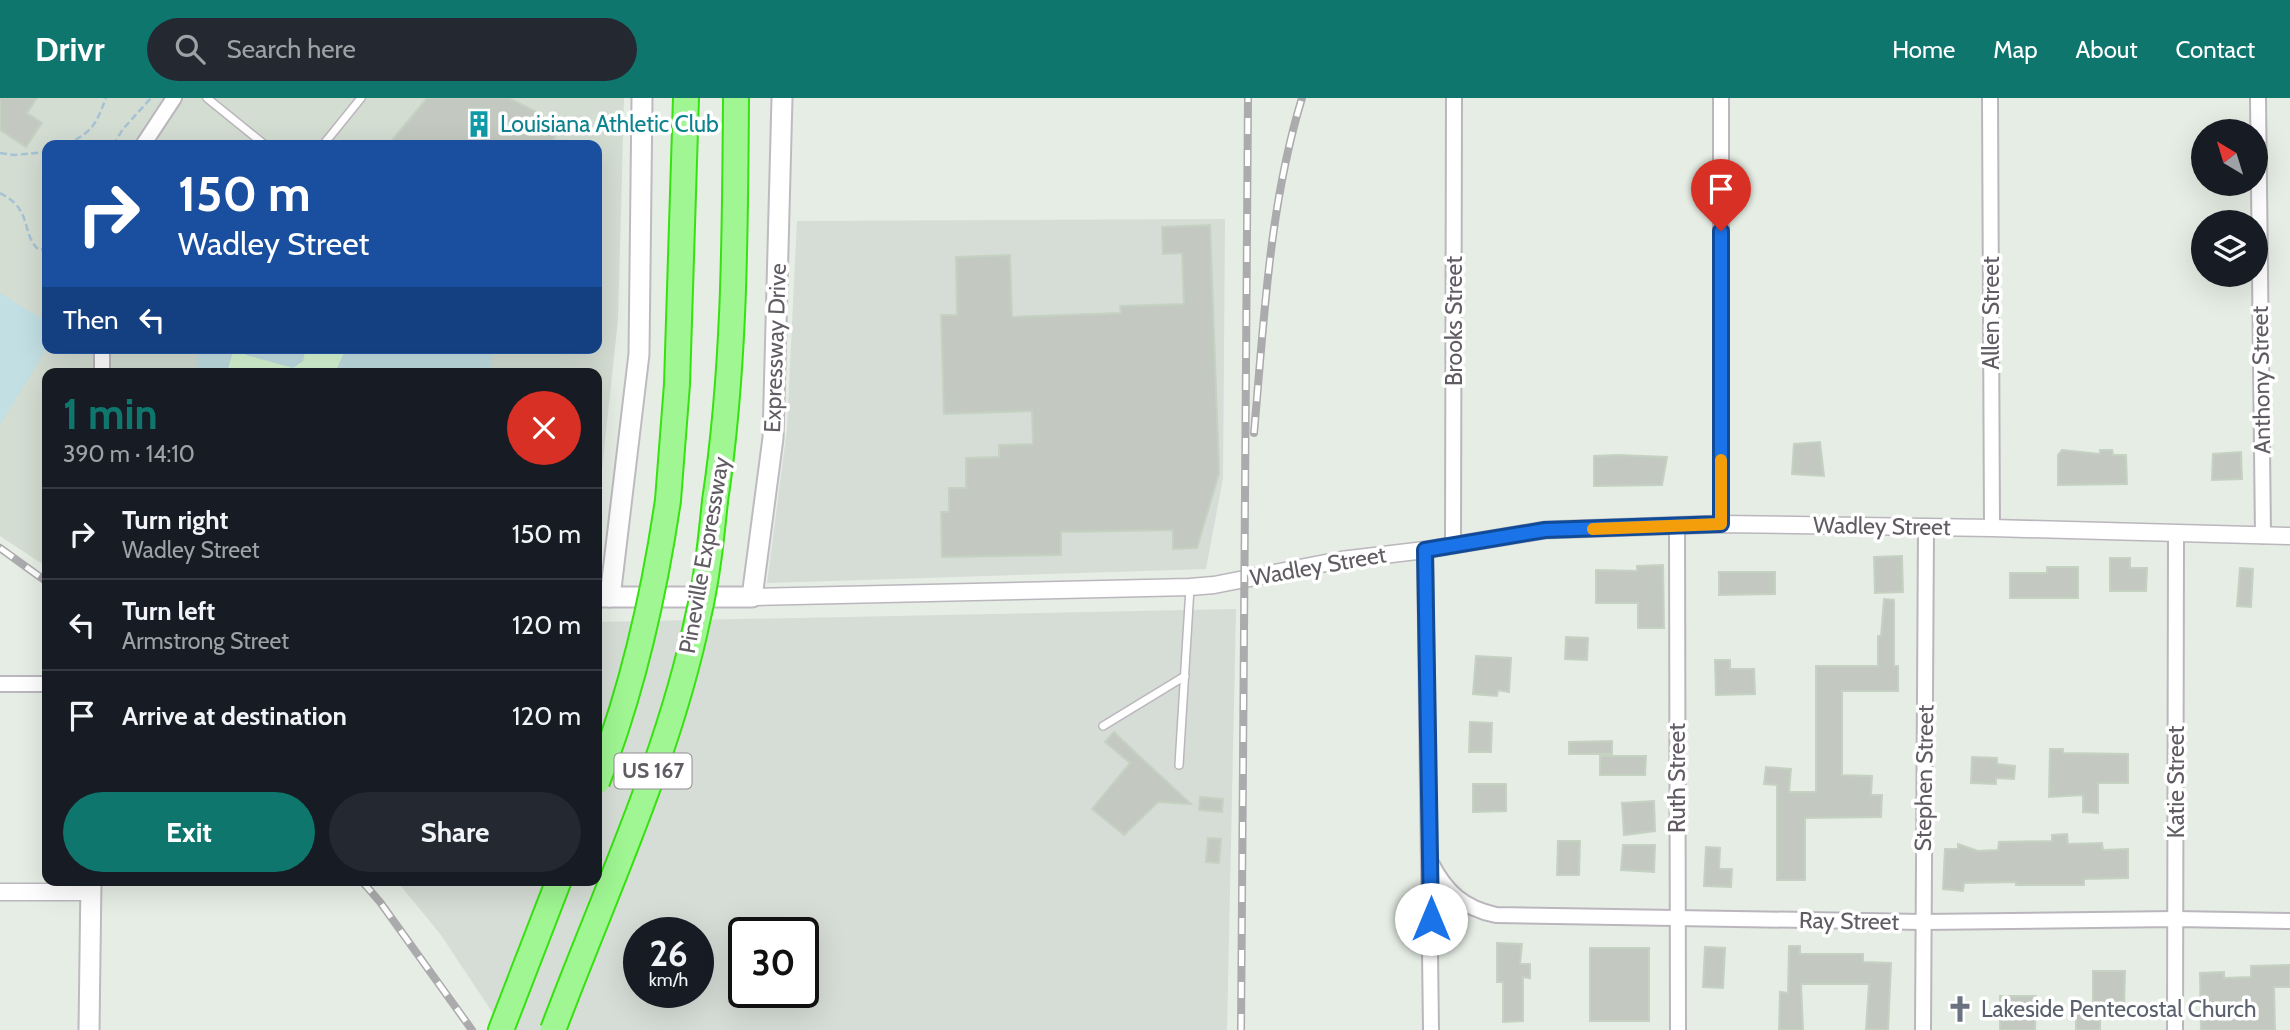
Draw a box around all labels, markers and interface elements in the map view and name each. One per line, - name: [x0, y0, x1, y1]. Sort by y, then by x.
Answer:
- search box: [147, 18, 637, 81]
- text: Drivr: [35, 29, 105, 69]
- icon: search: [171, 30, 209, 68]
- text: Search here: [227, 33, 356, 65]
- text: Home: [1892, 35, 1955, 64]
- text: Map: [1993, 35, 2038, 64]
- text: About: [2076, 35, 2138, 64]
- text: Contact: [2176, 35, 2255, 64]
- building icon: Louisiana Athletic Club: [464, 109, 494, 139]
- place label: Louisiana Athletic Club: [500, 110, 719, 138]
- north arrow: [2191, 119, 2268, 196]
- map controls: [2191, 119, 2268, 287]
- pin: [1691, 159, 1751, 231]
- text: 150 m: [178, 164, 311, 223]
- icon: right: [63, 168, 154, 259]
- icon: arrive: [1702, 170, 1740, 208]
- button: layers: [2191, 210, 2268, 287]
- text: Wadley Street: [178, 224, 369, 263]
- street label: Brooks Street: [1440, 256, 1468, 386]
- street label: Allen Street: [1977, 256, 2005, 370]
- street label: Expressway Drive: [758, 262, 792, 433]
- icon: left: [133, 301, 171, 339]
- text: Then: [63, 304, 119, 336]
- street label: Anthony Street: [2246, 305, 2276, 454]
- text: 1 min: [63, 388, 158, 440]
- button: close: [507, 391, 581, 465]
- text: 390 m · 14:10: [63, 440, 195, 468]
- street label: Pineville Expressway: [673, 454, 735, 656]
- text: Turn right: [122, 504, 228, 536]
- street label: Wadley Street: [1813, 511, 1951, 541]
- icon: right: [63, 515, 101, 553]
- text: 150 m: [512, 518, 581, 550]
- text: Wadley Street: [122, 536, 260, 564]
- street label: Wadley Street: [1248, 540, 1388, 592]
- text: Turn left: [122, 595, 215, 627]
- icon: left: [63, 606, 101, 644]
- text: 120 m: [512, 609, 581, 641]
- text: Armstrong Street: [122, 627, 289, 655]
- icon: arrive: [63, 697, 101, 735]
- text: Arrive at destination: [122, 700, 347, 732]
- text: 120 m: [512, 700, 581, 732]
- street label: Stephen Street: [1909, 704, 1939, 852]
- street label: Ruth Street: [1663, 723, 1691, 833]
- street label: Katie Street: [2162, 725, 2190, 838]
- road number: US 167: [614, 754, 692, 788]
- button: Exit: [63, 792, 315, 872]
- button: Share: [329, 792, 581, 872]
- position arrow: [1394, 882, 1468, 956]
- street label: Ray Street: [1799, 906, 1900, 936]
- speed limit sign: 30: [728, 917, 819, 1008]
- text: 26: [649, 932, 688, 975]
- text: km/h: [649, 969, 688, 991]
- church icon: Lakeside Pentecostal Church: [1945, 994, 1975, 1024]
- place label: Lakeside Pentecostal Church: [1981, 995, 2256, 1023]

